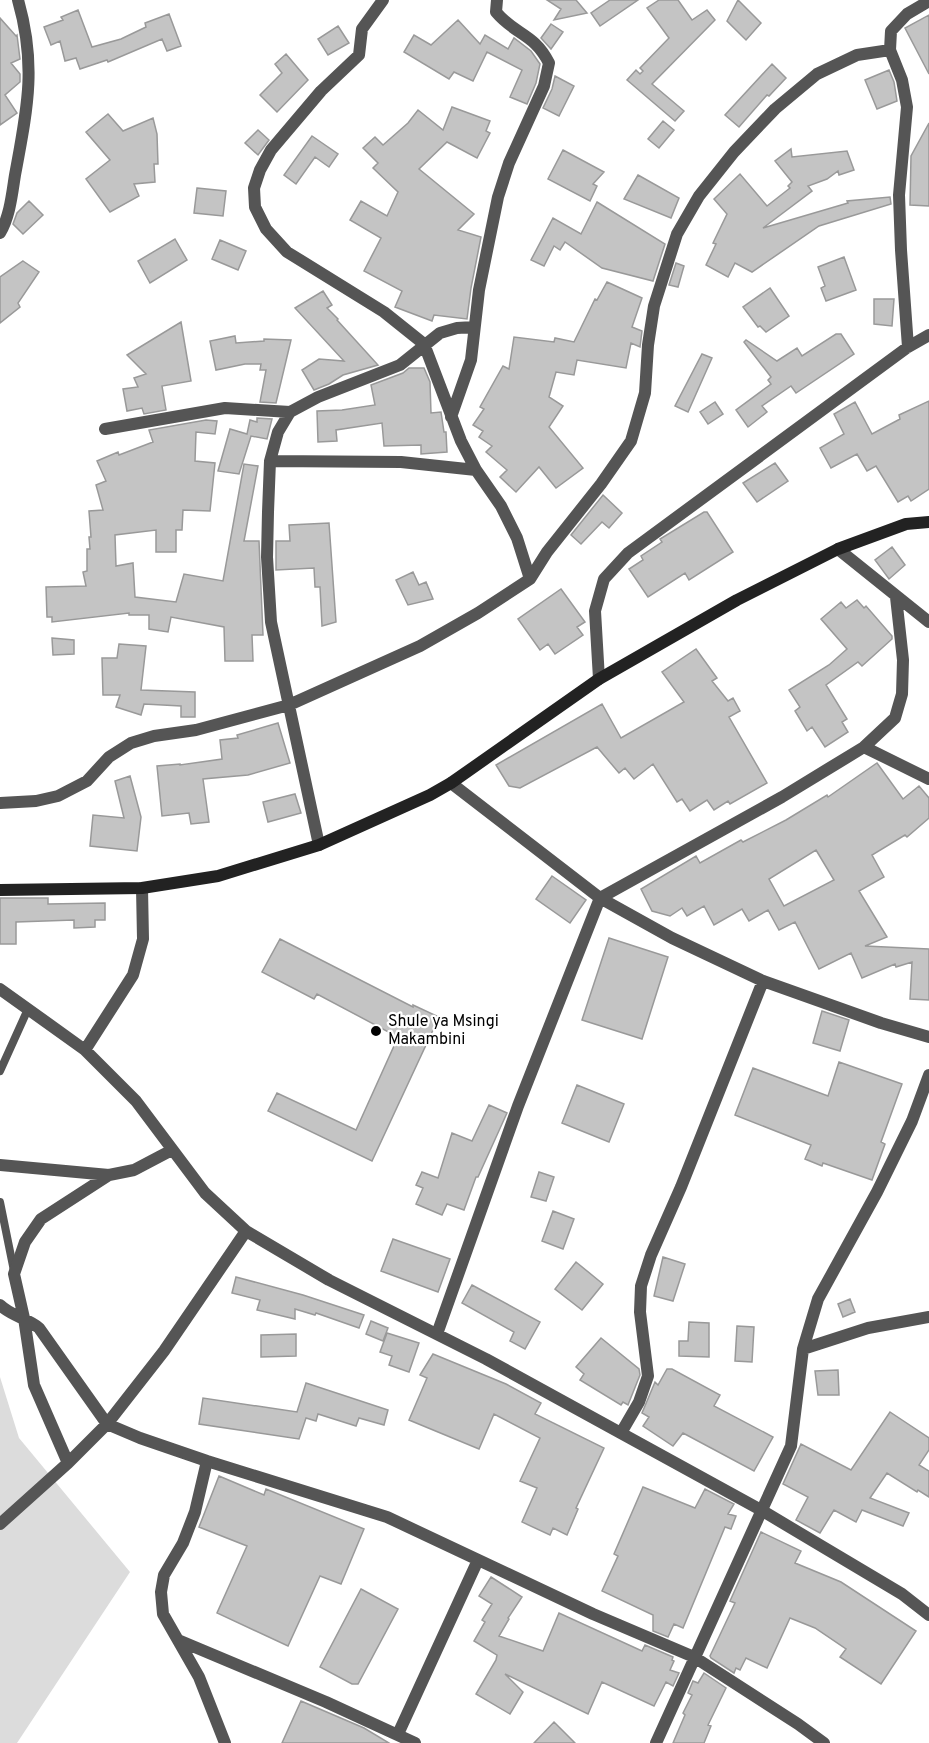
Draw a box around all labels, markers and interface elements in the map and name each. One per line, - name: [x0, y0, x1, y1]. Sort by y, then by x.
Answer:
- place label: Shule ya Msingi Makambini: [388, 1012, 499, 1050]
- marker: Shule ya Msingi Makambini: [369, 1024, 383, 1038]

